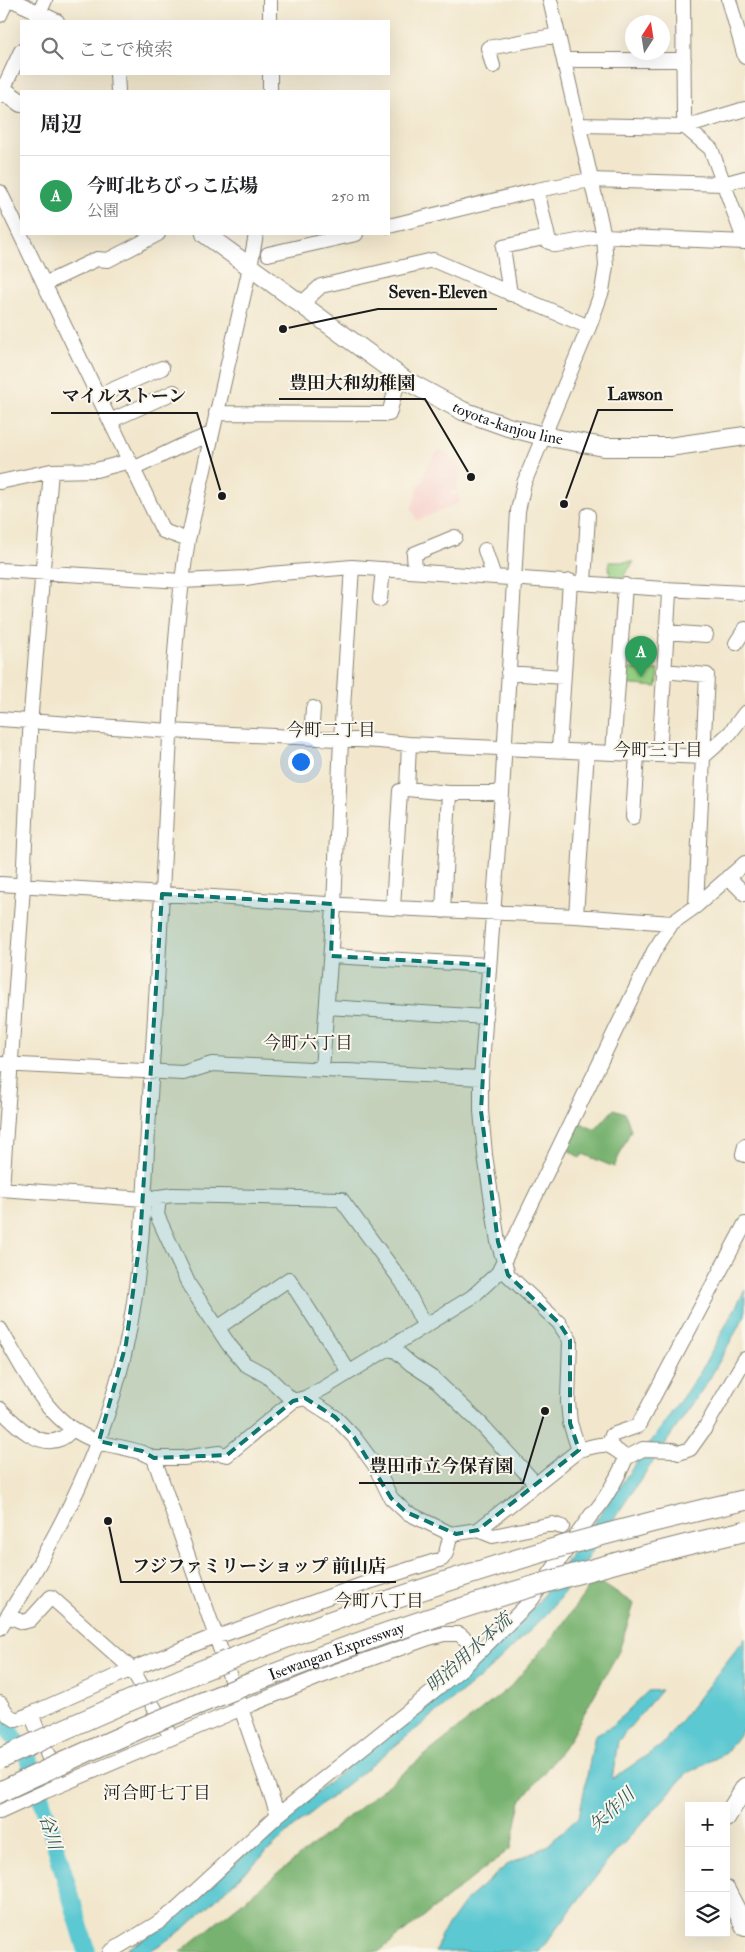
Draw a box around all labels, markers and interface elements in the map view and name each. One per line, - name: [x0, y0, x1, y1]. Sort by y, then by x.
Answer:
- north arrow: [625, 15, 670, 60]
- search box: [20, 20, 390, 75]
- icon: search: [38, 34, 66, 62]
- text: ここで検索: [78, 38, 173, 62]
- text: 周辺: [40, 111, 82, 138]
- text: 今町北ちびっこ広場: [87, 174, 258, 198]
- text: A: [51, 186, 61, 206]
- text: 250 m: [331, 186, 370, 206]
- text: 公園: [87, 201, 119, 221]
- callout: Seven-Eleven: [378, 276, 497, 309]
- text: Seven-Eleven: [389, 281, 488, 304]
- callout: 豊田大和幼稚園: [279, 366, 425, 399]
- text: 豊田大和幼稚園: [289, 372, 415, 395]
- callout: Lawson: [598, 377, 673, 410]
- callout: マイルストーン: [51, 380, 197, 413]
- text: Lawson: [607, 383, 663, 406]
- text: マイルストーン: [62, 385, 186, 408]
- street label: toyota-kanjou line: [449, 397, 565, 449]
- pin: A: [625, 636, 657, 677]
- district label: 今町二丁目: [286, 719, 376, 742]
- district label: 今町三丁目: [613, 739, 703, 762]
- your location: [288, 749, 314, 775]
- district label: 今町六丁目: [263, 1032, 353, 1055]
- callout: 豊田市立今保育園: [359, 1450, 523, 1483]
- text: 豊田市立今保育園: [369, 1455, 513, 1478]
- callout: フジファミリーショップ 前山店: [121, 1549, 396, 1582]
- text: フジファミリーショップ 前山店: [132, 1555, 386, 1578]
- district label: 今町八丁目: [334, 1590, 424, 1613]
- water label: 明治用水本流: [421, 1606, 519, 1698]
- street label: Isewangan Expressway: [266, 1617, 408, 1685]
- district label: 河合町七丁目: [103, 1782, 211, 1805]
- water label: 矢作川: [584, 1782, 641, 1837]
- map controls: [685, 1802, 730, 1937]
- button: +: [685, 1802, 730, 1847]
- water label: 谷川: [34, 1811, 67, 1854]
- button: −: [685, 1847, 730, 1892]
- button: layers: [685, 1892, 730, 1937]

